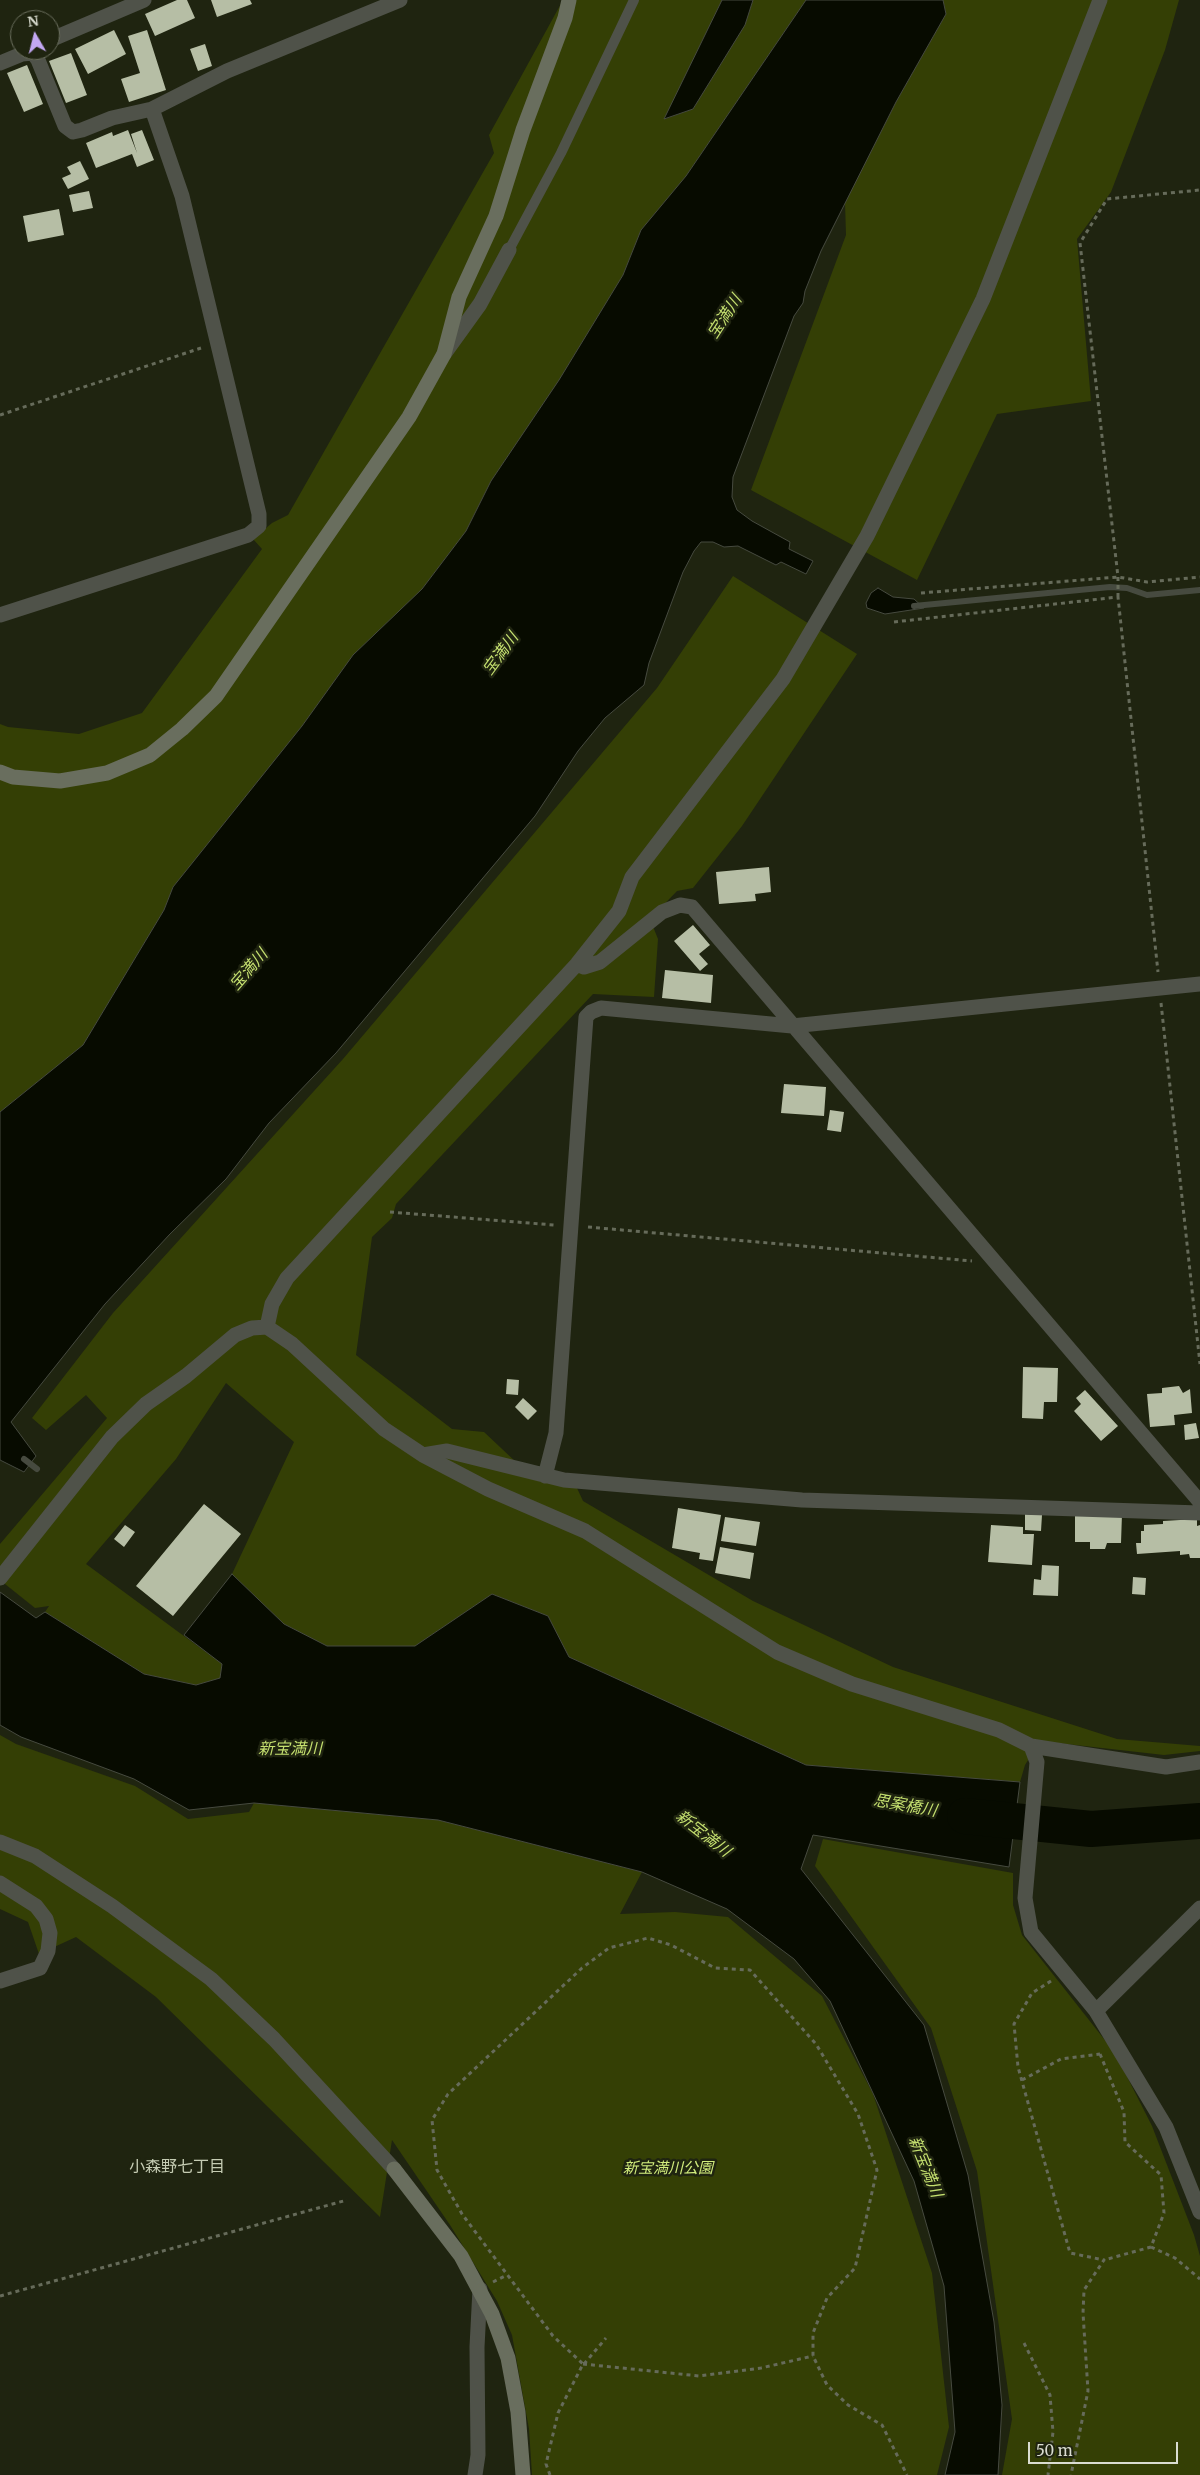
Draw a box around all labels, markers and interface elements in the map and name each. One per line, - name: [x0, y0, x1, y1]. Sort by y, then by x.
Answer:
- north arrow: [10, 10, 60, 60]
- text: N: [26, 11, 40, 31]
- water label: 宝満川: [704, 292, 746, 342]
- water label: 宝満川: [479, 629, 523, 679]
- water label: 宝満川: [226, 946, 272, 994]
- water label: 新宝満川: [258, 1739, 322, 1759]
- water label: 思案橋川: [872, 1791, 938, 1821]
- water label: 新宝満川: [672, 1807, 734, 1861]
- water label: 新宝満川: [904, 2134, 946, 2200]
- district label: 小森野七丁目: [129, 2157, 225, 2177]
- park label: 新宝満川公園: [623, 2160, 713, 2178]
- scale bar: [1030, 2432, 1180, 2464]
- text: 50 m: [1036, 2441, 1073, 2460]

